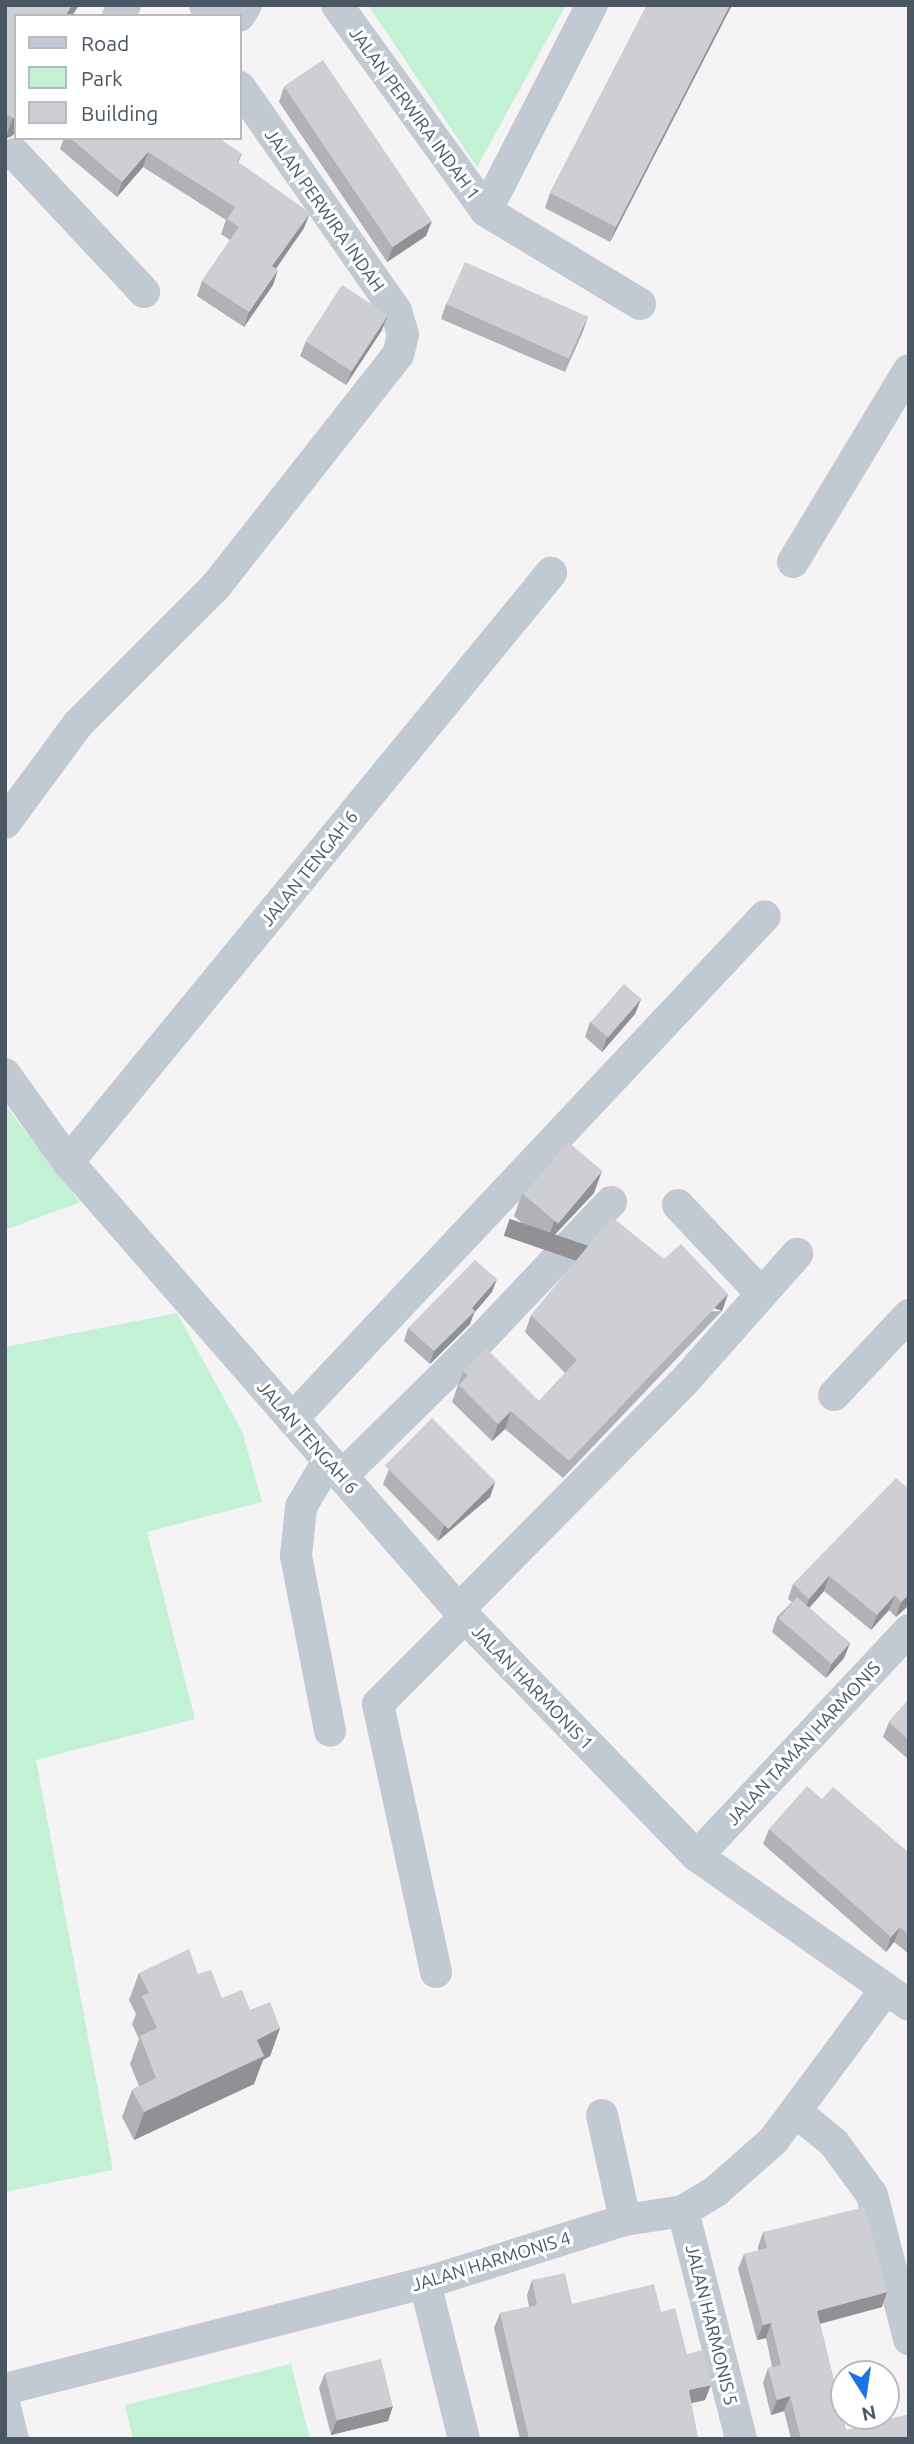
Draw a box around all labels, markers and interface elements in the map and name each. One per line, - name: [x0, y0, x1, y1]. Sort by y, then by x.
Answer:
- legend: [14, 14, 242, 140]
- street label: JALAN PERWIRA INDAH 1: [345, 22, 485, 204]
- text: Road: [81, 31, 129, 55]
- text: Park: [81, 66, 123, 90]
- text: Building: [81, 101, 158, 125]
- street label: JALAN PERWIRA INDAH: [261, 124, 389, 296]
- street label: JALAN TENGAH 6: [256, 806, 362, 930]
- street label: JALAN TENGAH 6: [253, 1376, 363, 1498]
- street label: JALAN HARMONIS 1: [468, 1620, 598, 1754]
- street label: JALAN TAMAN HARMONIS: [721, 1657, 885, 1829]
- street label: JALAN HARMONIS 4: [409, 2227, 573, 2295]
- street label: JALAN HARMONIS 5: [682, 2242, 742, 2408]
- north arrow: [830, 2360, 900, 2430]
- text: N: [860, 2401, 878, 2426]

